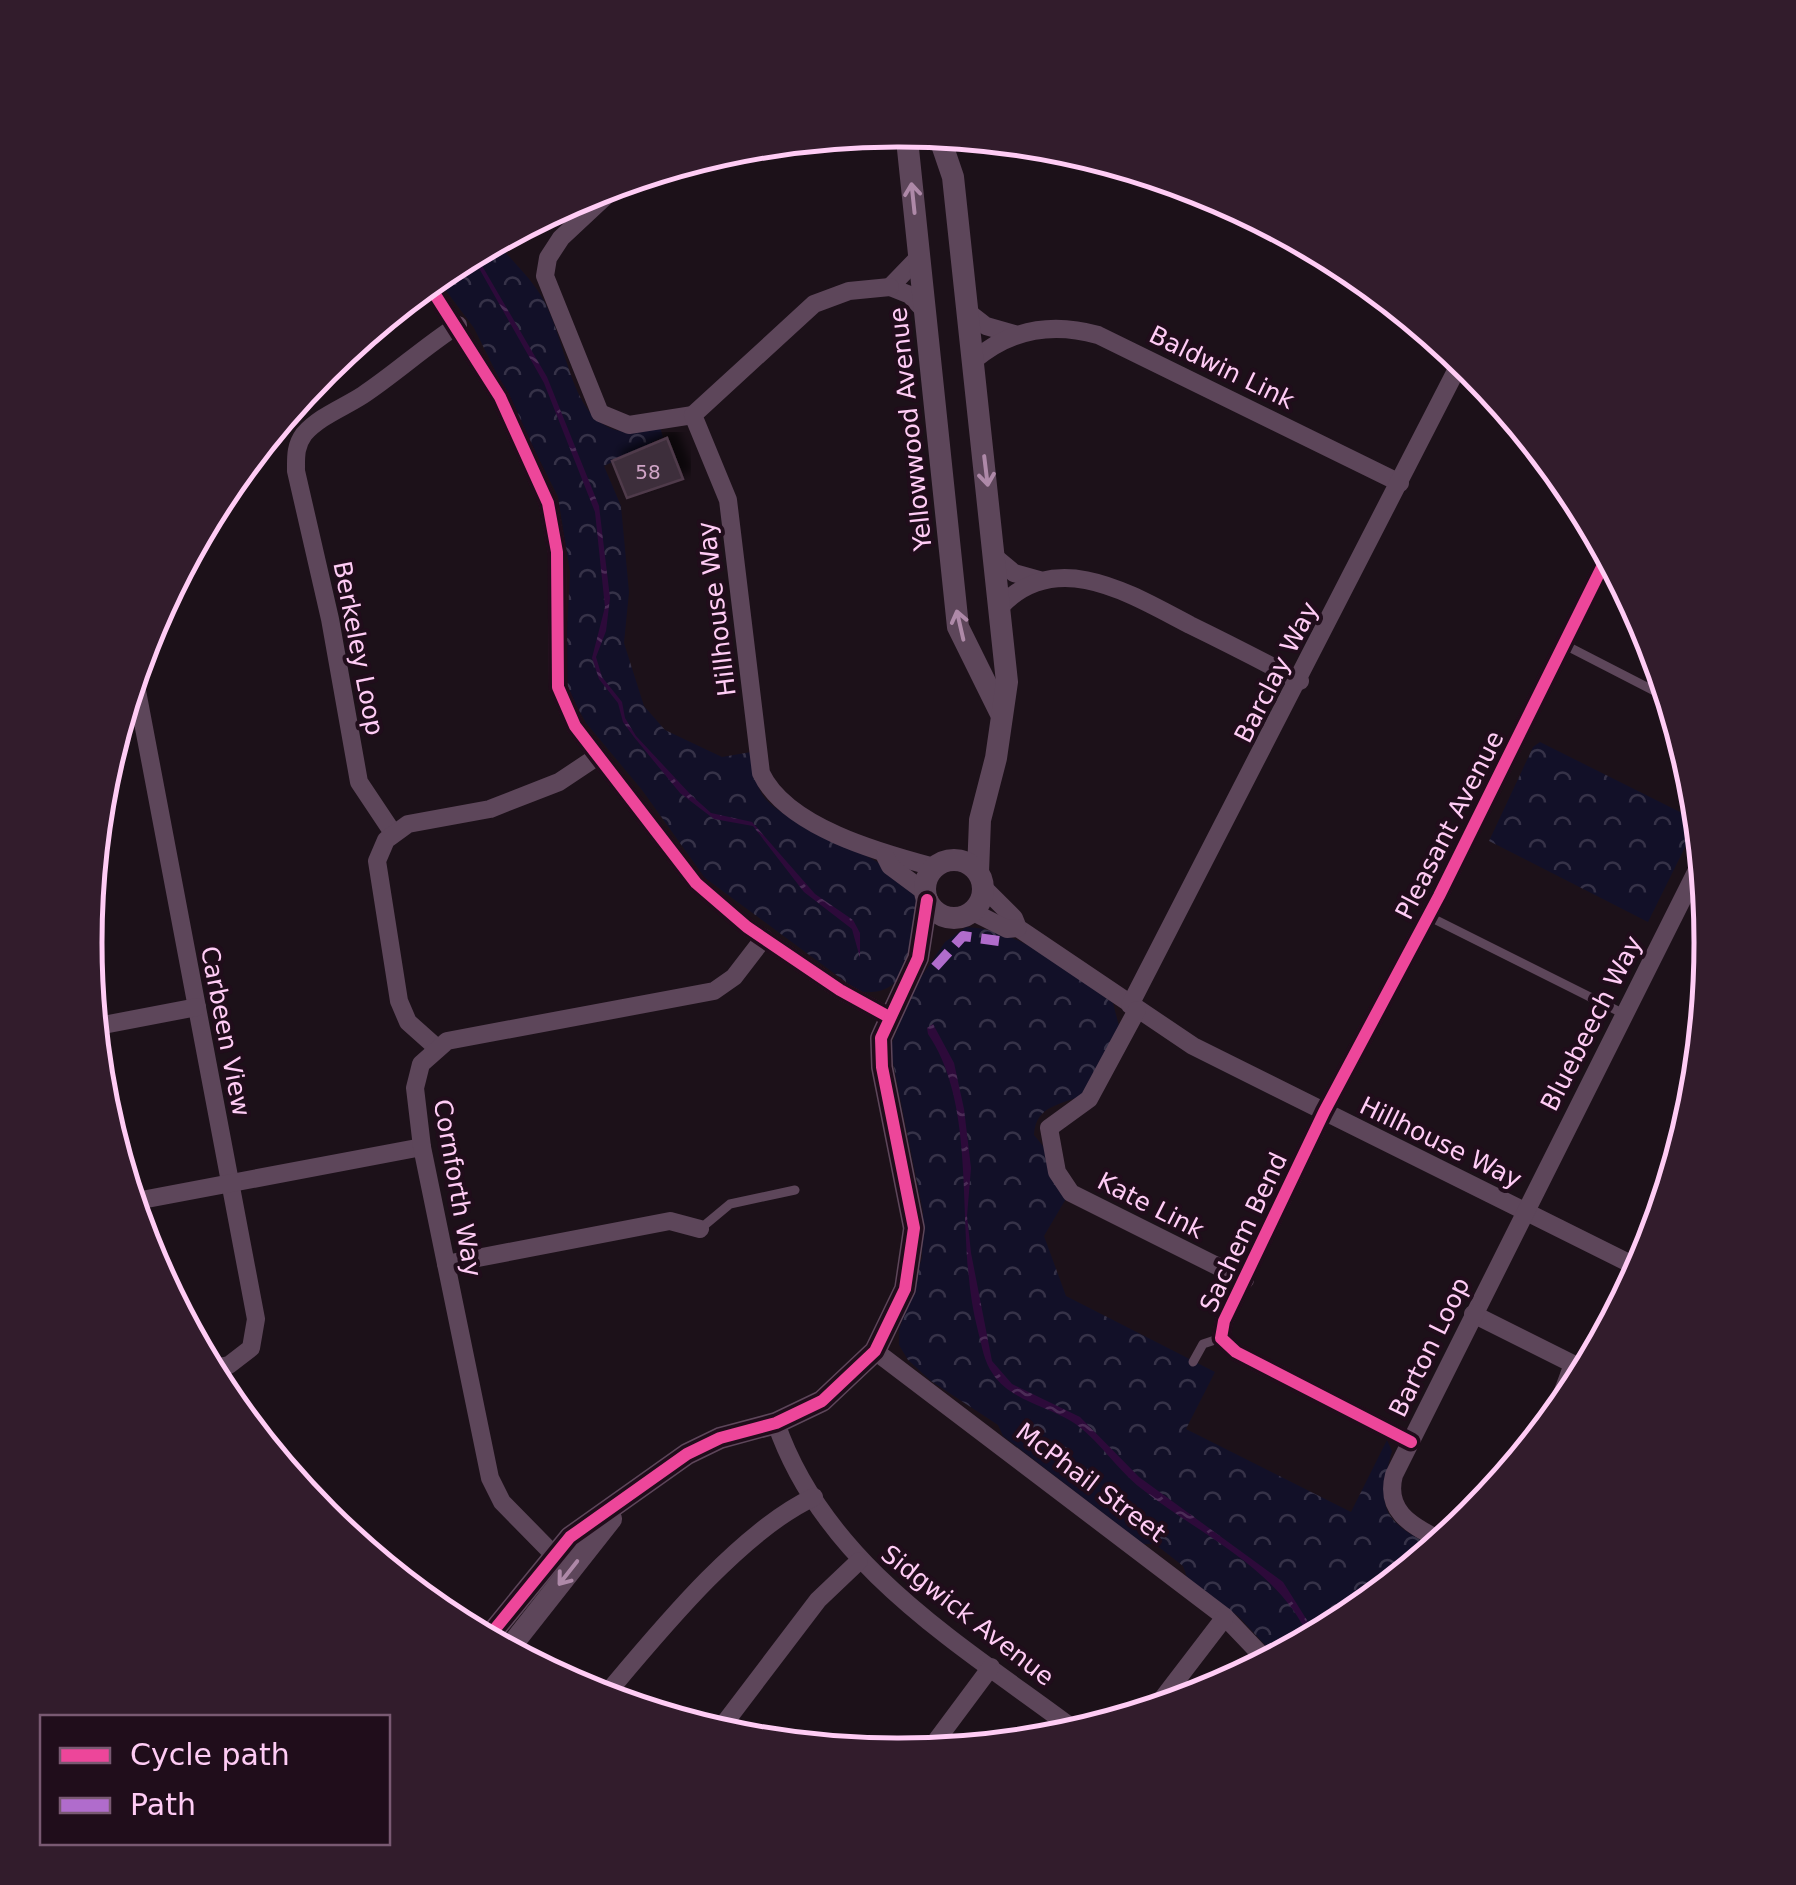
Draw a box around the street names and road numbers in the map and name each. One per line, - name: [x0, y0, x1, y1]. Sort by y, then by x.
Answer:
- street label: Yellowwood Avenue: [883, 306, 938, 553]
- street label: Baldwin Link: [1145, 320, 1299, 415]
- street label: Hillhouse Way: [691, 520, 742, 698]
- street label: Berkeley Loop: [327, 559, 390, 738]
- street label: Barclay Way: [1229, 597, 1324, 748]
- street label: Pleasant Avenue: [1389, 726, 1509, 924]
- street label: Bluebeech Way: [1535, 931, 1648, 1116]
- street label: Carbeen View: [195, 944, 256, 1119]
- street label: Hillhouse Way: [1355, 1091, 1527, 1194]
- street label: Cornforth Way: [428, 1097, 487, 1279]
- street label: Sachem Bend: [1194, 1148, 1293, 1317]
- street label: Kate Link: [1093, 1166, 1209, 1245]
- street label: Barton Loop: [1383, 1273, 1476, 1422]
- street label: McPhail Street: [1010, 1417, 1171, 1548]
- street label: Sidgwick Avenue: [876, 1539, 1060, 1692]

